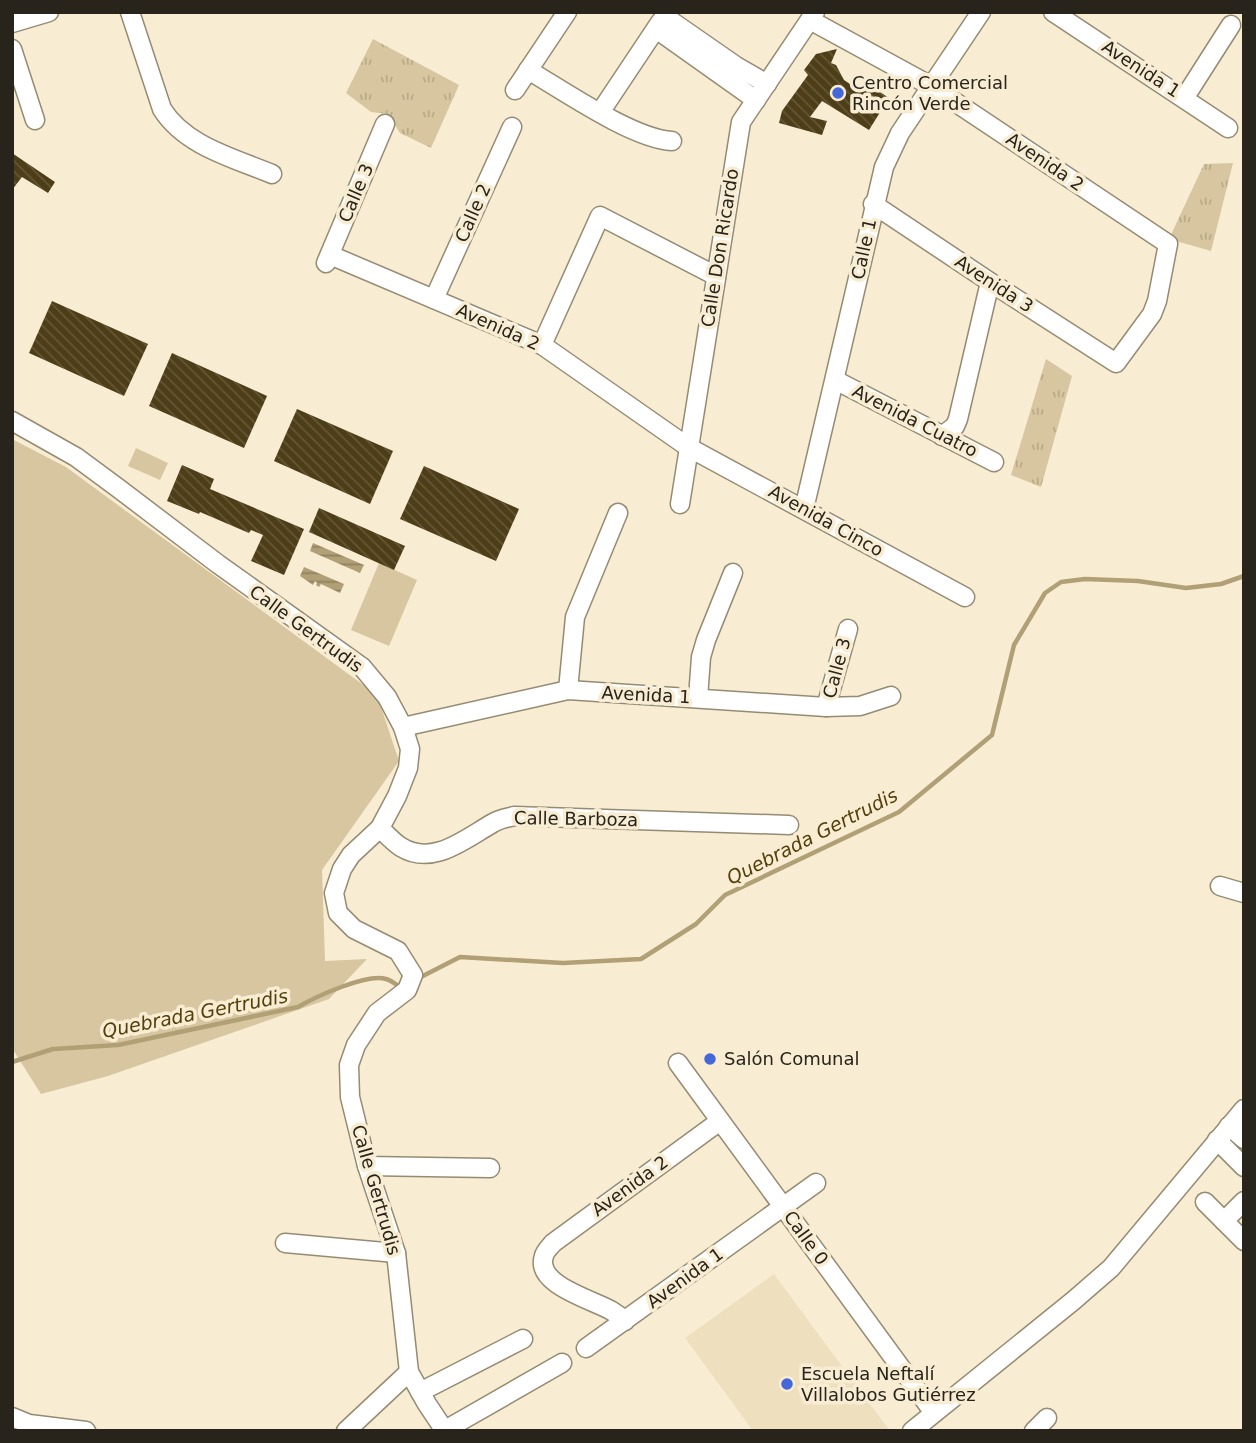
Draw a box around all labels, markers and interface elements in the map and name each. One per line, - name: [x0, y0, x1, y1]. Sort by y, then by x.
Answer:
- street label: Avenida 1: [1098, 36, 1184, 102]
- place label: Centro Comercial Rincón Verde: [852, 72, 1008, 114]
- marker: Centro Comercial Rincón Verde: [830, 85, 846, 101]
- street label: Avenida 2: [1003, 128, 1088, 195]
- street label: Calle 3: [334, 160, 377, 225]
- street label: Calle Don Ricardo: [697, 167, 742, 329]
- street label: Calle 2: [450, 180, 495, 245]
- street label: Calle 1: [847, 216, 880, 281]
- street label: Avenida 3: [951, 251, 1037, 317]
- street label: Avenida 2: [453, 299, 543, 354]
- street label: Avenida Cuatro: [849, 380, 981, 461]
- street label: Avenida Cinco: [765, 480, 887, 561]
- street label: Calle Gertrudis: [246, 581, 367, 677]
- street label: Calle 3: [818, 635, 855, 700]
- street label: Avenida 1: [601, 682, 691, 707]
- water label: Quebrada Gertrudis: [723, 783, 901, 889]
- street label: Calle Barboza: [514, 807, 638, 830]
- water label: Quebrada Gertrudis: [100, 984, 290, 1042]
- place label: Salón Comunal: [724, 1048, 860, 1069]
- marker: Salón Comunal: [702, 1051, 718, 1067]
- street label: Calle Gertrudis: [348, 1122, 405, 1257]
- street label: Avenida 2: [588, 1151, 672, 1220]
- street label: Calle 0: [780, 1207, 833, 1269]
- street label: Avenida 1: [643, 1243, 727, 1312]
- place label: Escuela Neftalí Villalobos Gutiérrez: [801, 1363, 976, 1405]
- marker: Escuela Neftalí Villalobos Gutiérrez: [779, 1376, 795, 1392]

